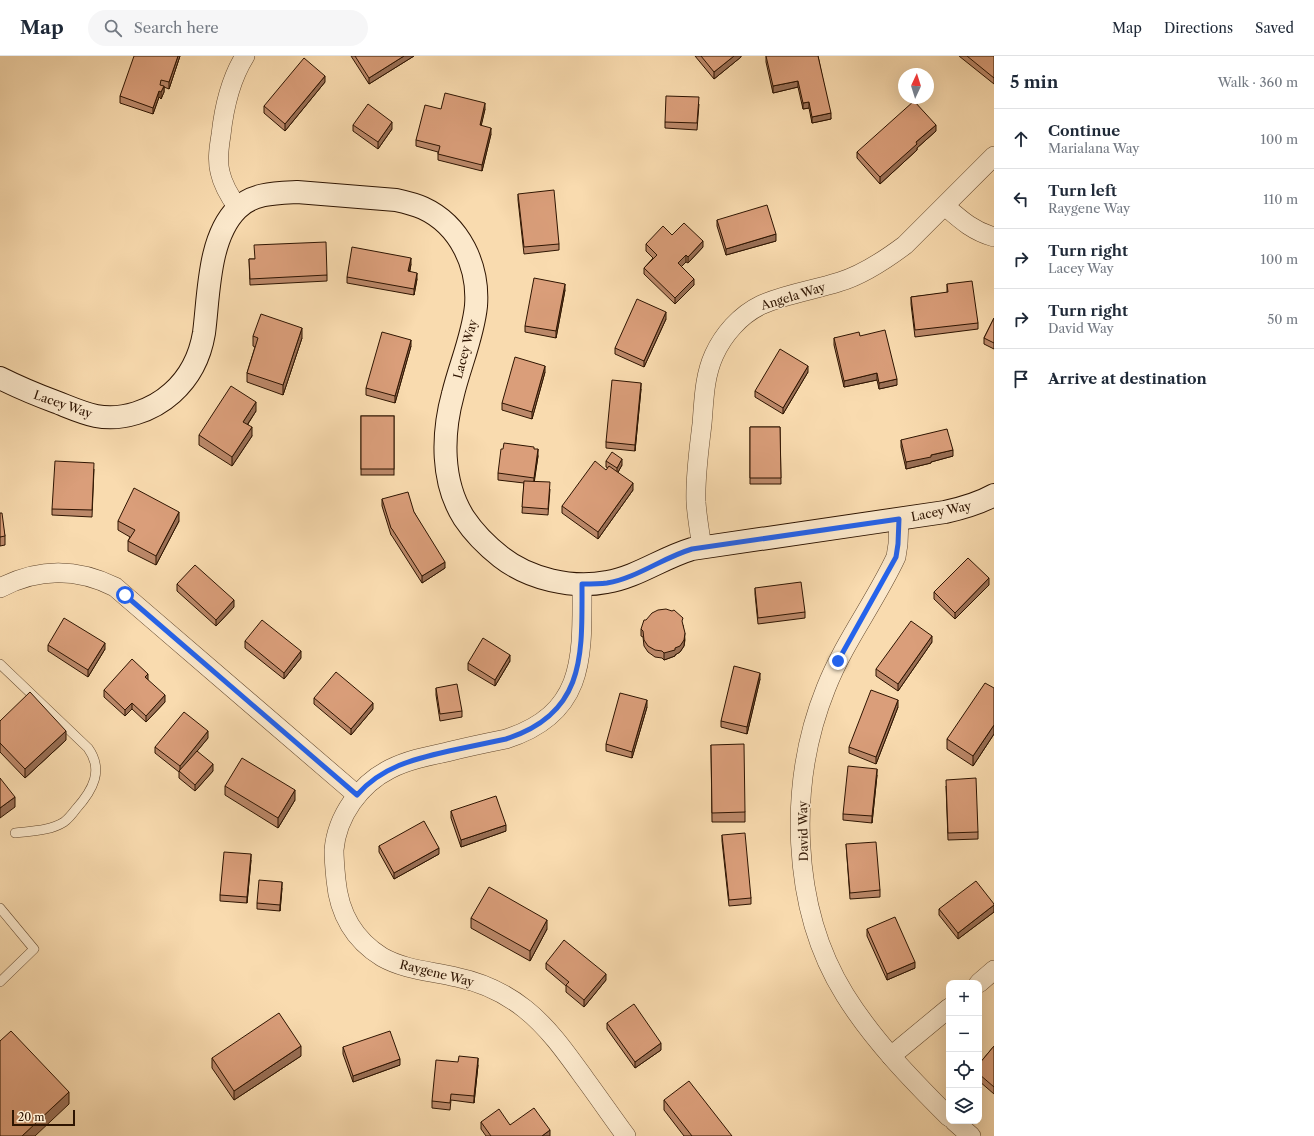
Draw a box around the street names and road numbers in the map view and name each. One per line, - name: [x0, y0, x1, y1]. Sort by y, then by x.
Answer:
- street label: Angela Way: [758, 279, 827, 313]
- street label: Lacey Way: [450, 317, 480, 380]
- street label: Lacey Way: [32, 387, 94, 421]
- street label: Lacey Way: [910, 498, 973, 524]
- street label: David Way: [795, 800, 811, 861]
- street label: Raygene Way: [398, 957, 476, 990]

